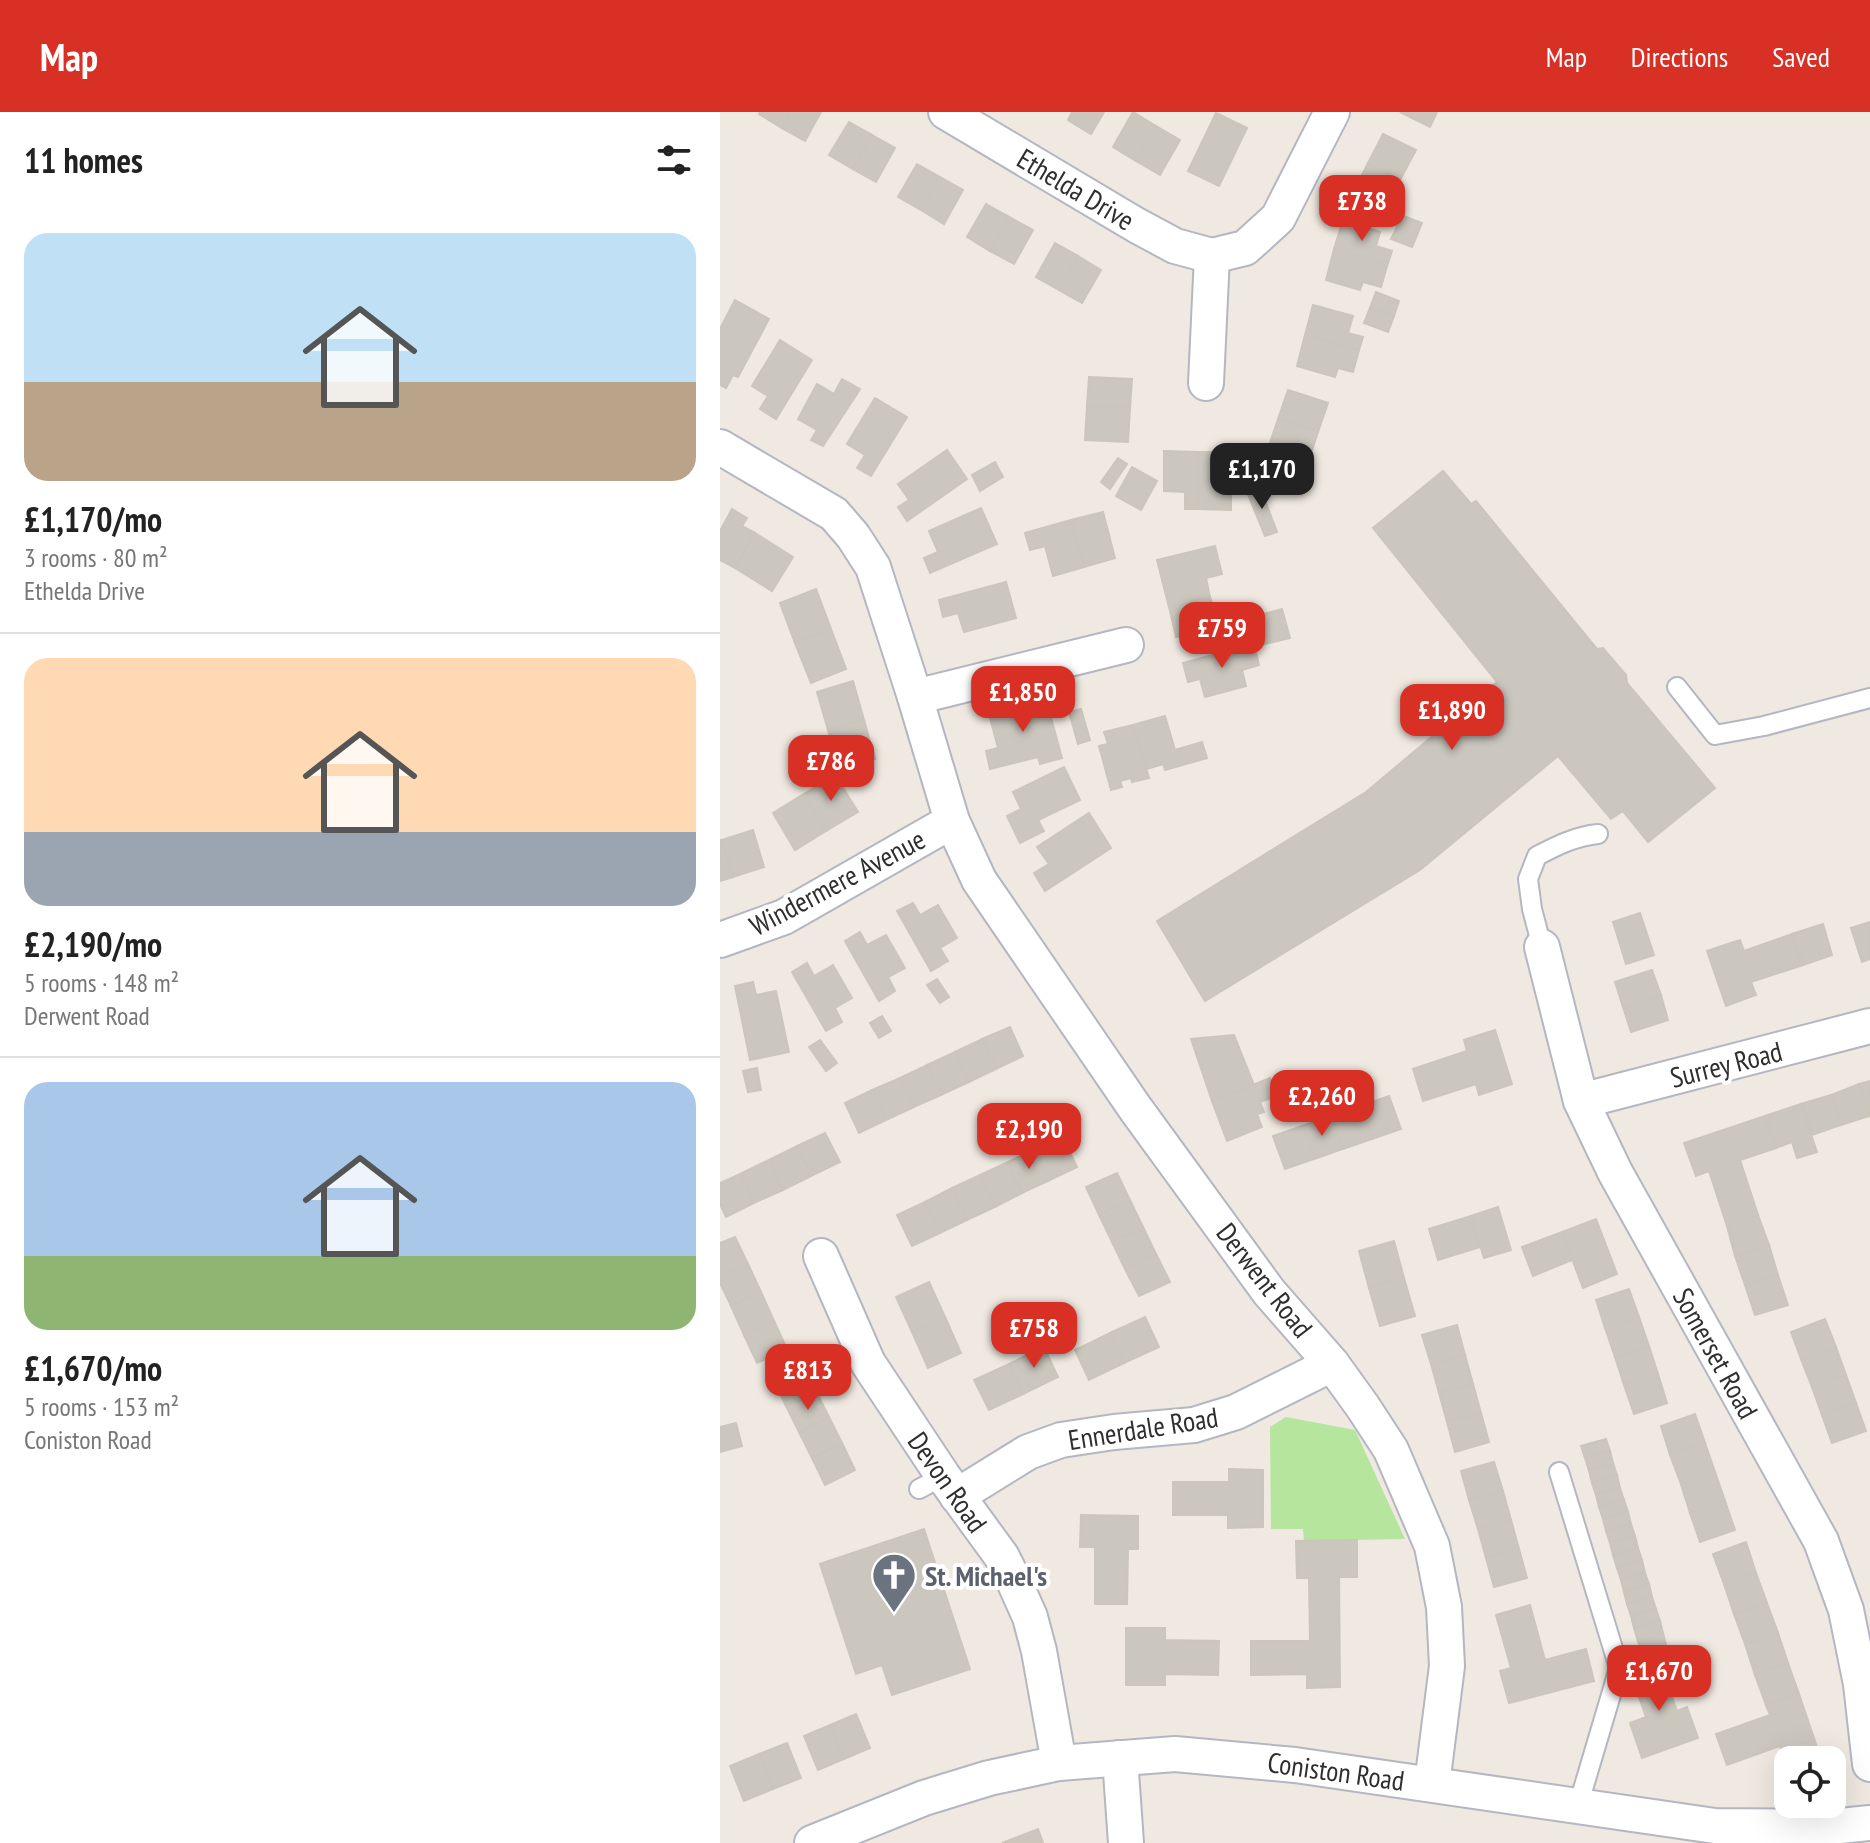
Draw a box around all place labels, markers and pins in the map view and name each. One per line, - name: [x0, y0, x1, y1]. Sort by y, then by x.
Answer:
- pin: £738: [1315, 175, 1409, 243]
- pin: £1,170: [1197, 443, 1327, 511]
- pin: £759: [1175, 602, 1269, 670]
- pin: £1,850: [958, 666, 1088, 734]
- pin: £1,890: [1387, 684, 1517, 752]
- pin: £786: [784, 735, 878, 803]
- pin: £2,260: [1257, 1070, 1387, 1138]
- pin: £2,190: [964, 1103, 1094, 1171]
- pin: £758: [987, 1302, 1081, 1370]
- pin: £813: [761, 1344, 855, 1412]
- church icon: St. Michael's: [870, 1551, 918, 1614]
- place label: St. Michael's: [925, 1557, 1047, 1594]
- pin: £1,670: [1594, 1645, 1724, 1713]

